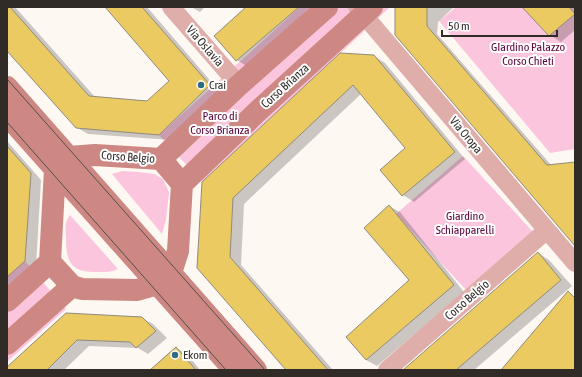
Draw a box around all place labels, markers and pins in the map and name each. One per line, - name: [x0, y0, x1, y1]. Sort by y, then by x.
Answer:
- place label: Crai: [209, 78, 226, 92]
- marker: Crai: [196, 80, 206, 90]
- place label: Ekom: [183, 348, 207, 362]
- marker: Ekom: [170, 350, 180, 360]

